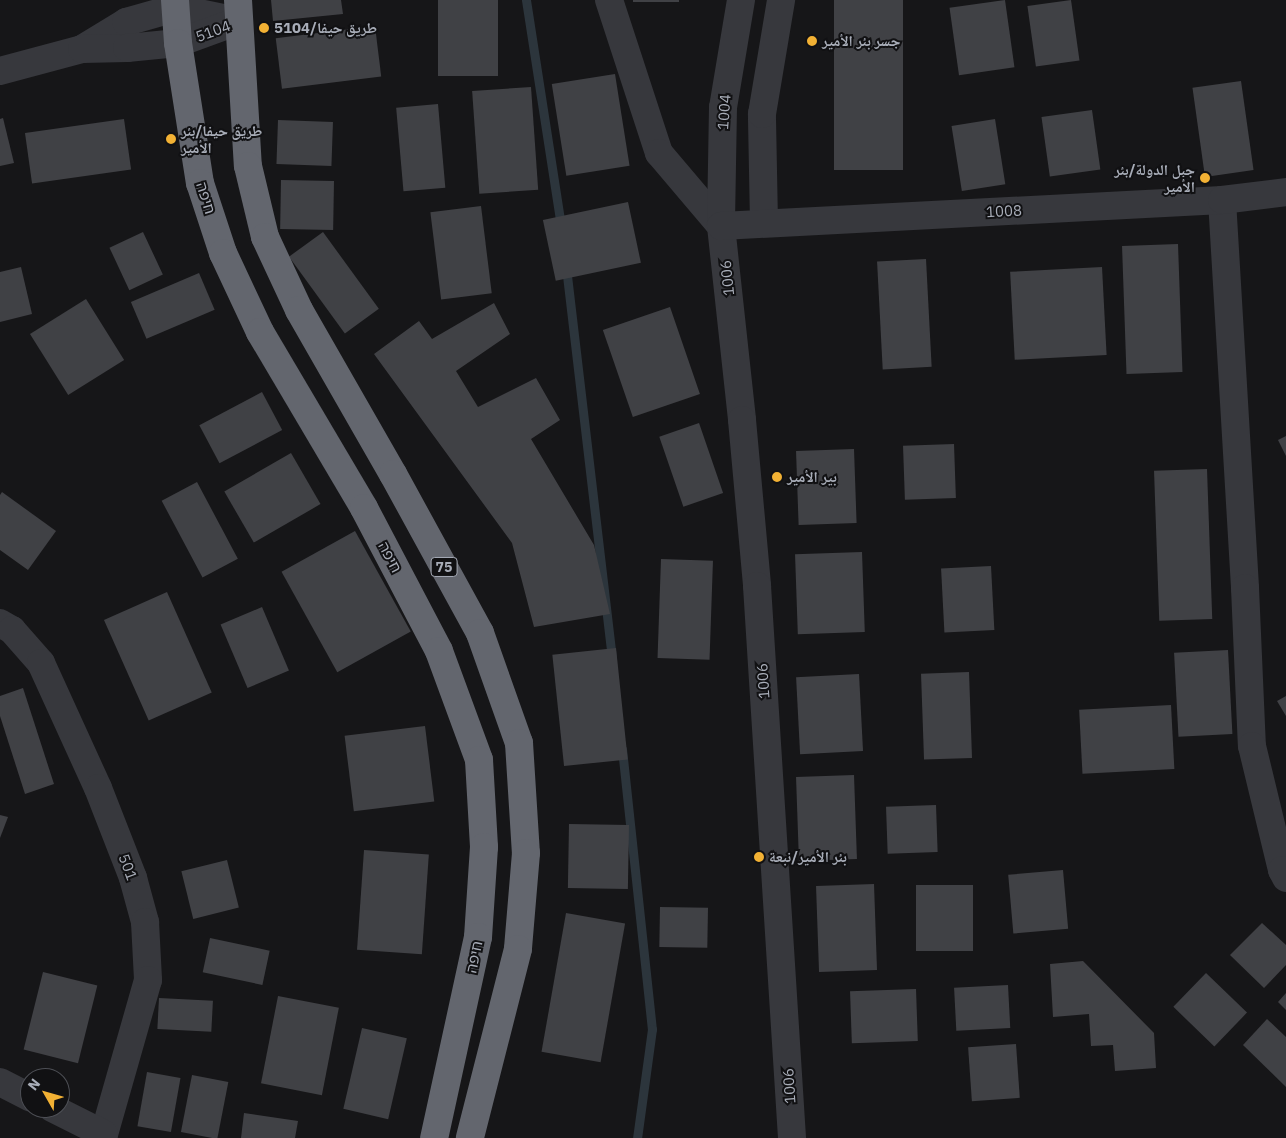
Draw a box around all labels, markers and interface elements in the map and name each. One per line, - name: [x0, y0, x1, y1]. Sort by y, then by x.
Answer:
- street label: 5104: [193, 16, 233, 46]
- place label: طريق حيفا/5104: [274, 19, 377, 37]
- marker: طريق حيفا/5104: [258, 22, 270, 34]
- place label: جسر بئر الأمير: [822, 32, 900, 50]
- marker: جسر بئر الأمير: [806, 35, 818, 47]
- street label: 1004: [714, 93, 734, 131]
- place label: طريق حيفا/بئر الأمير: [181, 121, 262, 156]
- marker: طريق حيفا/بئر الأمير: [165, 133, 177, 145]
- place label: جبل الدولة/بئر الأمير: [1114, 160, 1195, 195]
- marker: جبل الدولة/بئر الأمير: [1199, 172, 1211, 184]
- street label: חיפה: [193, 180, 219, 216]
- street label: 1008: [986, 201, 1022, 221]
- street label: 1006: [716, 259, 738, 297]
- place label: بير الأمير: [787, 468, 837, 486]
- marker: بير الأمير: [771, 471, 783, 483]
- street label: חיפה: [374, 538, 406, 576]
- road number: 75: [430, 556, 458, 578]
- street label: 1006: [753, 662, 773, 700]
- place label: بئر الأمير/نبعة: [769, 848, 847, 866]
- street label: 501: [115, 851, 141, 883]
- marker: بئر الأمير/نبعة: [753, 851, 765, 863]
- street label: חיפה: [462, 939, 486, 975]
- street label: 1006: [779, 1067, 799, 1105]
- north arrow: [20, 1068, 70, 1118]
- text: N: [24, 1075, 44, 1094]

